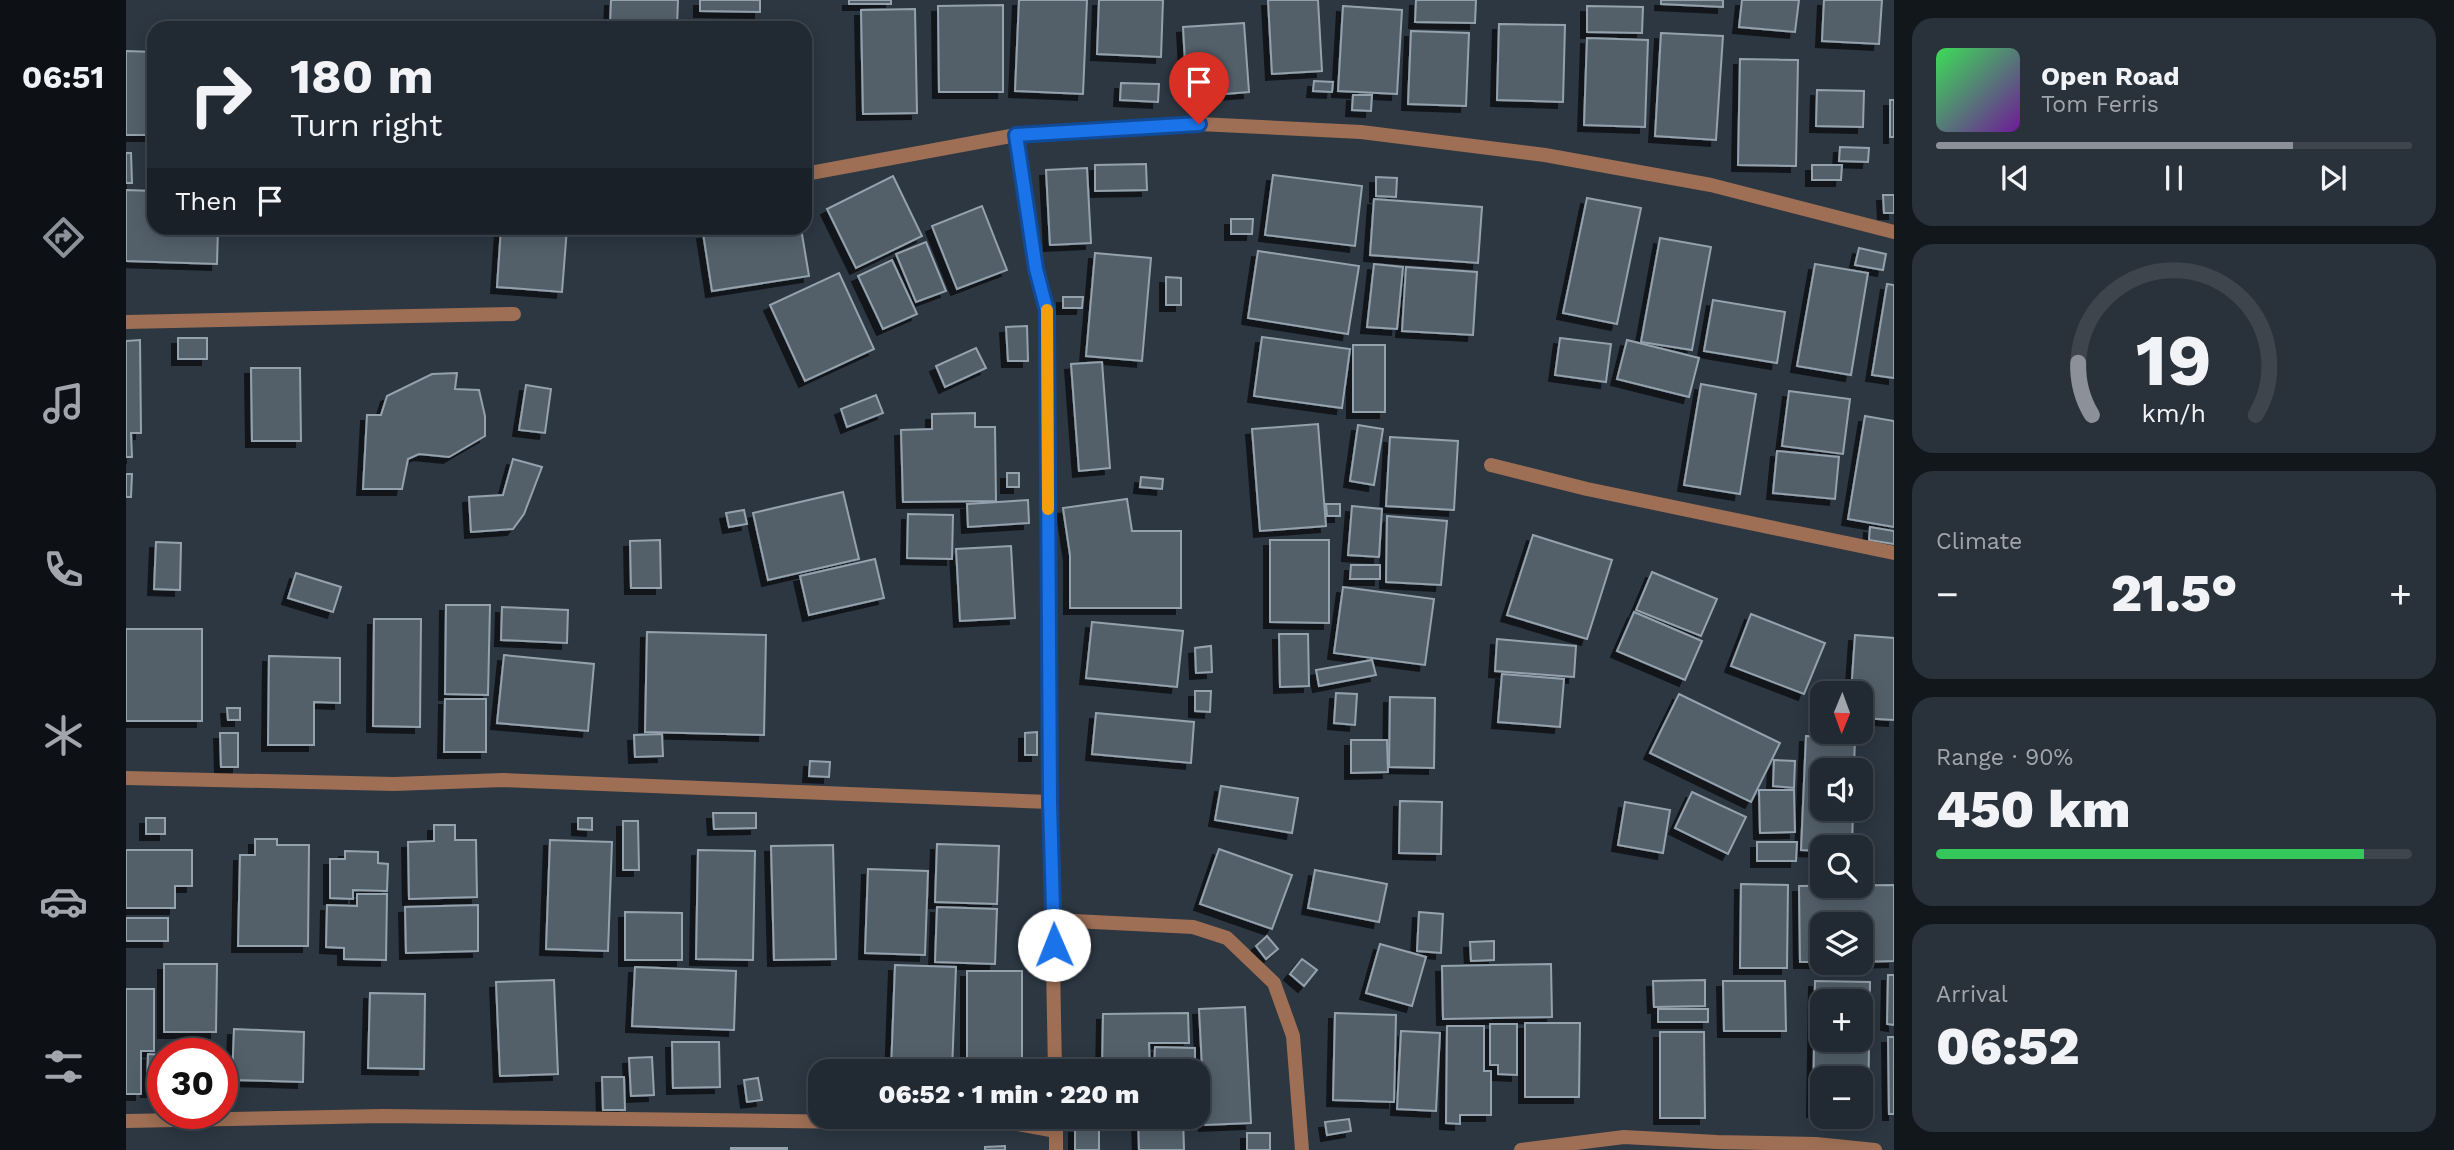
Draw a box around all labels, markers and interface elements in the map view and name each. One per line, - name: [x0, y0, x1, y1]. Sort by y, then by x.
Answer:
- text: 180 m: [290, 47, 434, 105]
- icon: right: [175, 49, 266, 140]
- pin: [1169, 52, 1229, 124]
- text: 06:51: [22, 58, 104, 96]
- text: Open Road: [2041, 61, 2179, 91]
- icon: arrive: [1180, 63, 1218, 101]
- text: Tom Ferris: [2041, 91, 2159, 118]
- text: Turn right: [290, 106, 442, 144]
- icon: previous: [1996, 159, 2034, 197]
- icon: pause: [2155, 159, 2193, 197]
- icon: next: [2314, 159, 2352, 197]
- icon: arrive: [251, 182, 289, 220]
- text: Then: [175, 186, 237, 216]
- icon: directions: [39, 213, 88, 262]
- text: 19: [2136, 317, 2212, 403]
- icon: music: [39, 379, 88, 428]
- text: km/h: [2142, 398, 2206, 427]
- text: Climate: [1936, 528, 2022, 555]
- icon: phone: [39, 545, 88, 594]
- text: 21.5°: [2111, 563, 2237, 624]
- text: −: [1936, 572, 1959, 616]
- text: +: [2389, 572, 2412, 616]
- north arrow: [1810, 681, 1872, 744]
- map controls: [1810, 681, 1873, 1129]
- icon: climate: [39, 711, 88, 760]
- text: Range · 90%: [1936, 744, 2073, 771]
- button: sound: [1810, 758, 1873, 821]
- text: 450 km: [1936, 779, 2130, 840]
- button: search: [1810, 835, 1873, 898]
- icon: car: [39, 877, 88, 926]
- position arrow: [1017, 908, 1091, 982]
- button: layers: [1810, 912, 1873, 975]
- text: Arrival: [1936, 981, 2008, 1008]
- button: +: [1810, 989, 1873, 1052]
- text: 06:52: [1936, 1016, 2079, 1077]
- speed limit sign: 30: [147, 1038, 238, 1129]
- icon: filters: [39, 1042, 88, 1091]
- button: −: [1810, 1066, 1873, 1129]
- text: 06:52 · 1 min · 220 m: [879, 1079, 1139, 1109]

